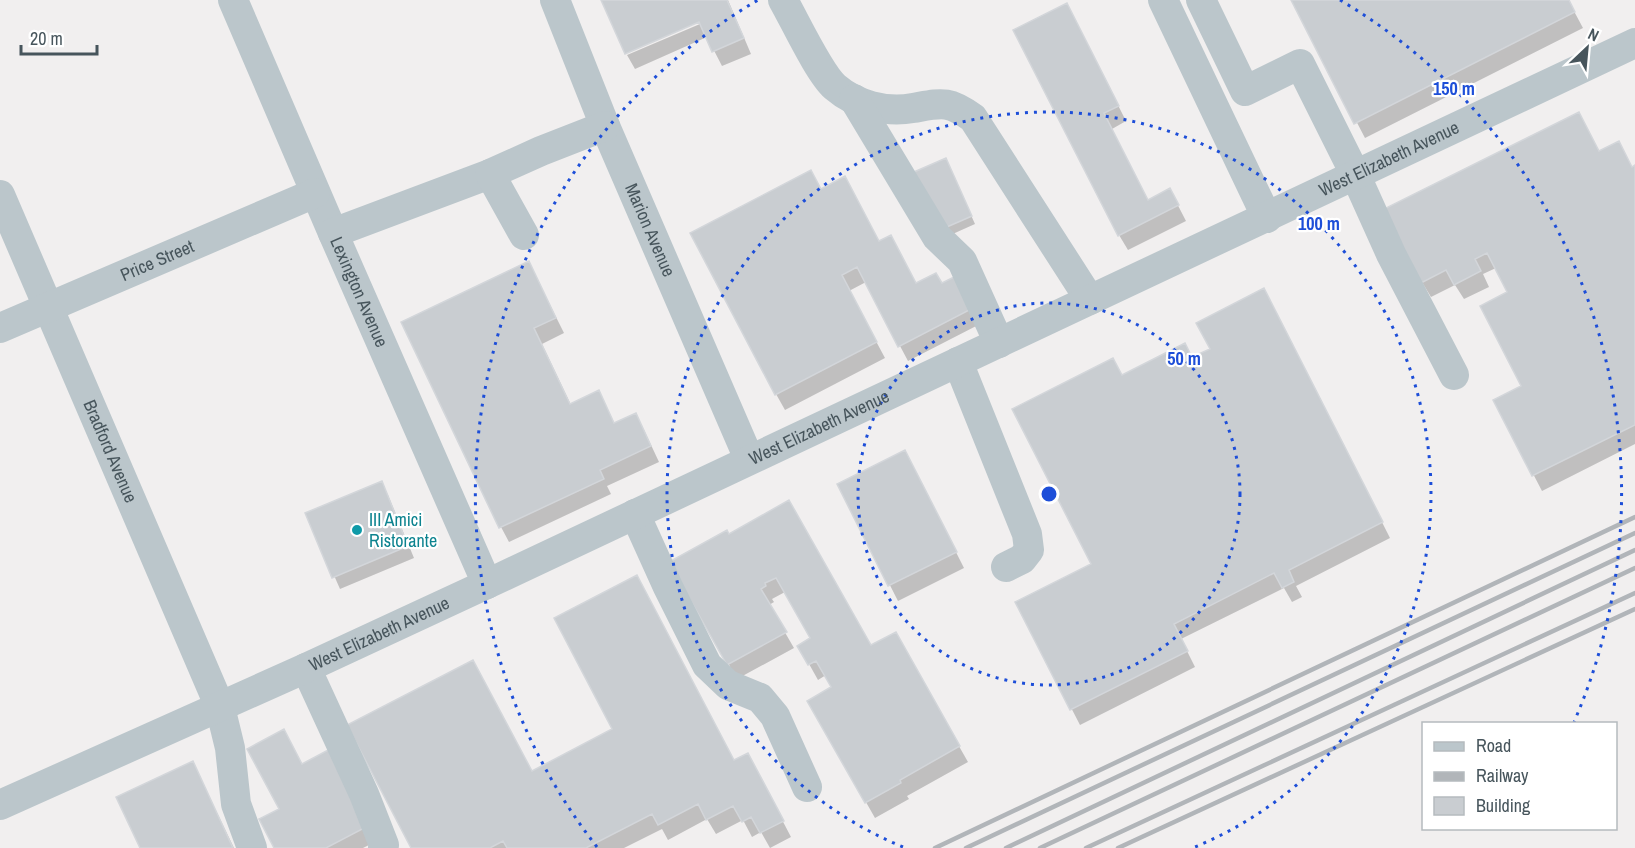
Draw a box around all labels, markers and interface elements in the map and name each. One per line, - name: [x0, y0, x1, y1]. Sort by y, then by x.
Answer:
- scale bar: [21, 18, 98, 56]
- north arrow: [1557, 18, 1617, 78]
- text: N: [1584, 23, 1603, 46]
- text: 20 m: [30, 26, 63, 51]
- text: 150 m: [1433, 76, 1475, 101]
- street label: West Elizabeth Avenue: [1315, 115, 1463, 202]
- street label: Marion Avenue: [619, 179, 682, 280]
- text: 100 m: [1298, 211, 1340, 236]
- street label: Price Street: [116, 233, 198, 287]
- street label: Lexington Avenue: [324, 233, 395, 351]
- text: 50 m: [1167, 346, 1201, 371]
- street label: West Elizabeth Avenue: [745, 383, 893, 471]
- street label: Bradford Avenue: [77, 396, 144, 507]
- centre of rings: [1039, 484, 1059, 504]
- place label: III Amici Ristorante: [369, 507, 437, 553]
- marker: III Amici Ristorante: [350, 523, 364, 537]
- street label: West Elizabeth Avenue: [305, 590, 453, 677]
- legend: [1422, 722, 1617, 830]
- text: Road: [1476, 733, 1511, 758]
- text: Railway: [1476, 763, 1529, 788]
- text: Building: [1476, 793, 1531, 818]

